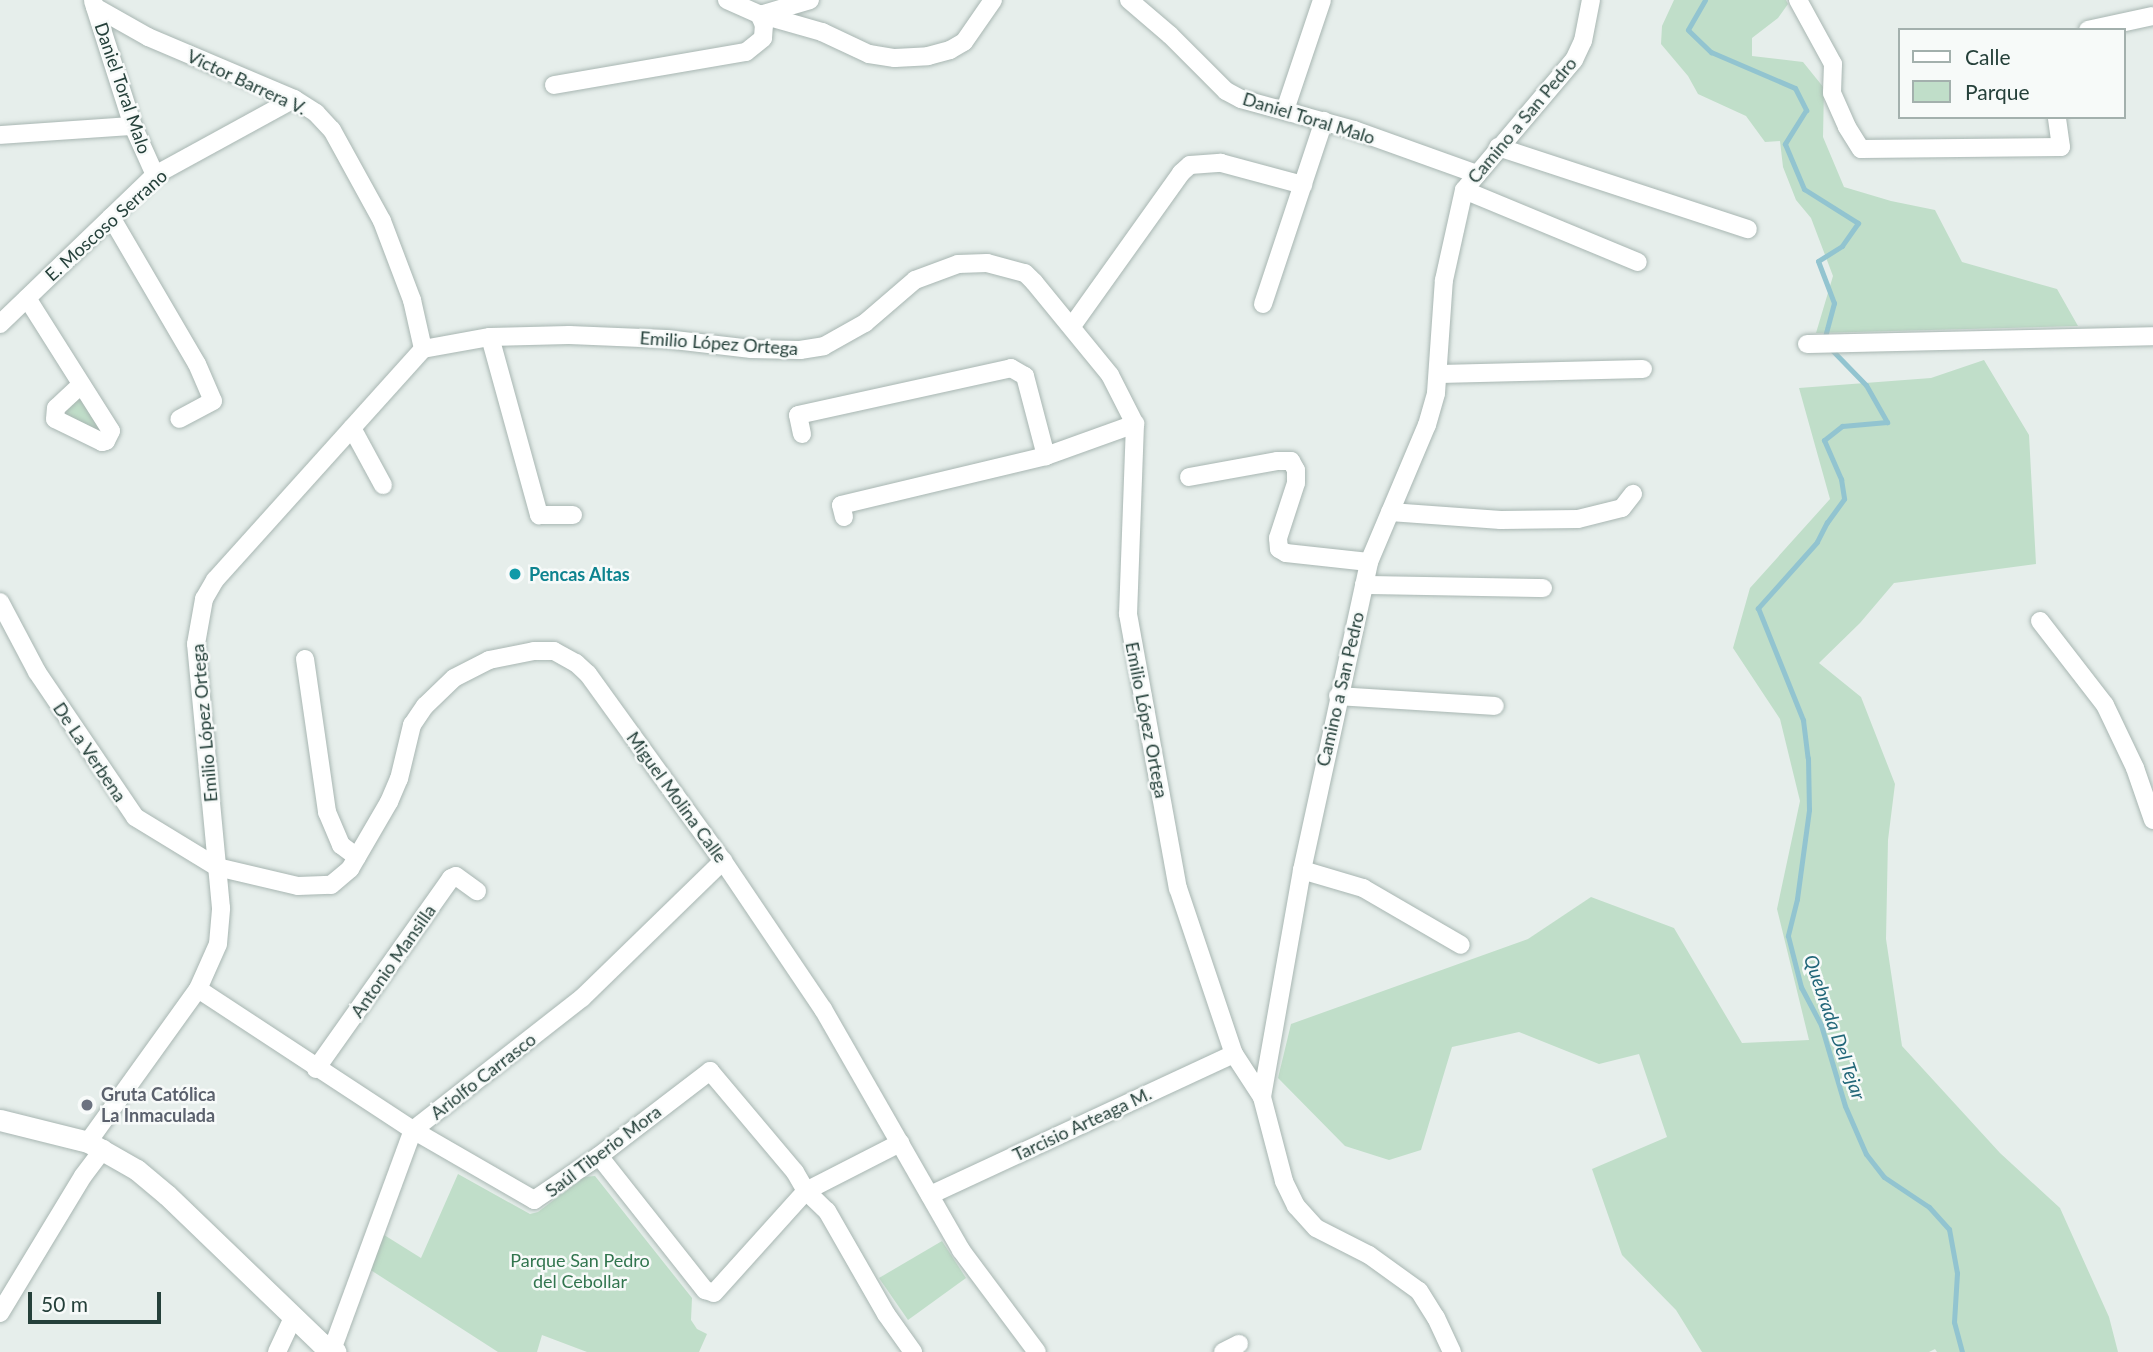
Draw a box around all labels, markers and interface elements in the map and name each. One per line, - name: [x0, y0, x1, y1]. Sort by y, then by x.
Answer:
- street label: Daniel Toral Malo: [90, 19, 156, 157]
- legend: [1898, 28, 2125, 119]
- text: Calle: [1965, 44, 2010, 69]
- street label: Victor Barrera V.: [183, 45, 311, 119]
- street label: Camino a San Pedro: [1463, 53, 1581, 187]
- text: Parque: [1965, 79, 2030, 104]
- street label: Daniel Toral Malo: [1240, 88, 1378, 148]
- street label: E. Moscoso Serrano: [41, 165, 171, 285]
- street label: Emilio López Ortega: [639, 327, 799, 359]
- place label: Pencas Altas: [529, 563, 630, 585]
- marker: Pencas Altas: [507, 566, 523, 582]
- street label: Camino a San Pedro: [1312, 610, 1368, 768]
- street label: Emilio López Ortega: [1121, 640, 1173, 800]
- street label: Emilio López Ortega: [186, 643, 222, 803]
- street label: De La Verbena: [49, 698, 131, 806]
- street label: Miguel Molina Calle: [622, 727, 732, 867]
- street label: Antonio Mansilla: [346, 900, 440, 1022]
- water label: Quebrada Del Tejar: [1799, 951, 1871, 1103]
- street label: Ariolfo Carrasco: [426, 1028, 540, 1124]
- street label: Tarcisio Arteaga M.: [1009, 1082, 1155, 1166]
- place label: Gruta Católica La Inmaculada: [101, 1084, 216, 1126]
- marker: Gruta Católica La Inmaculada: [79, 1097, 95, 1113]
- street label: Saúl Tiberio Mora: [541, 1100, 665, 1202]
- park label: Parque San Pedro del Cebollar: [510, 1250, 650, 1292]
- scale bar: [32, 1278, 164, 1322]
- text: 50 m: [41, 1291, 88, 1316]

